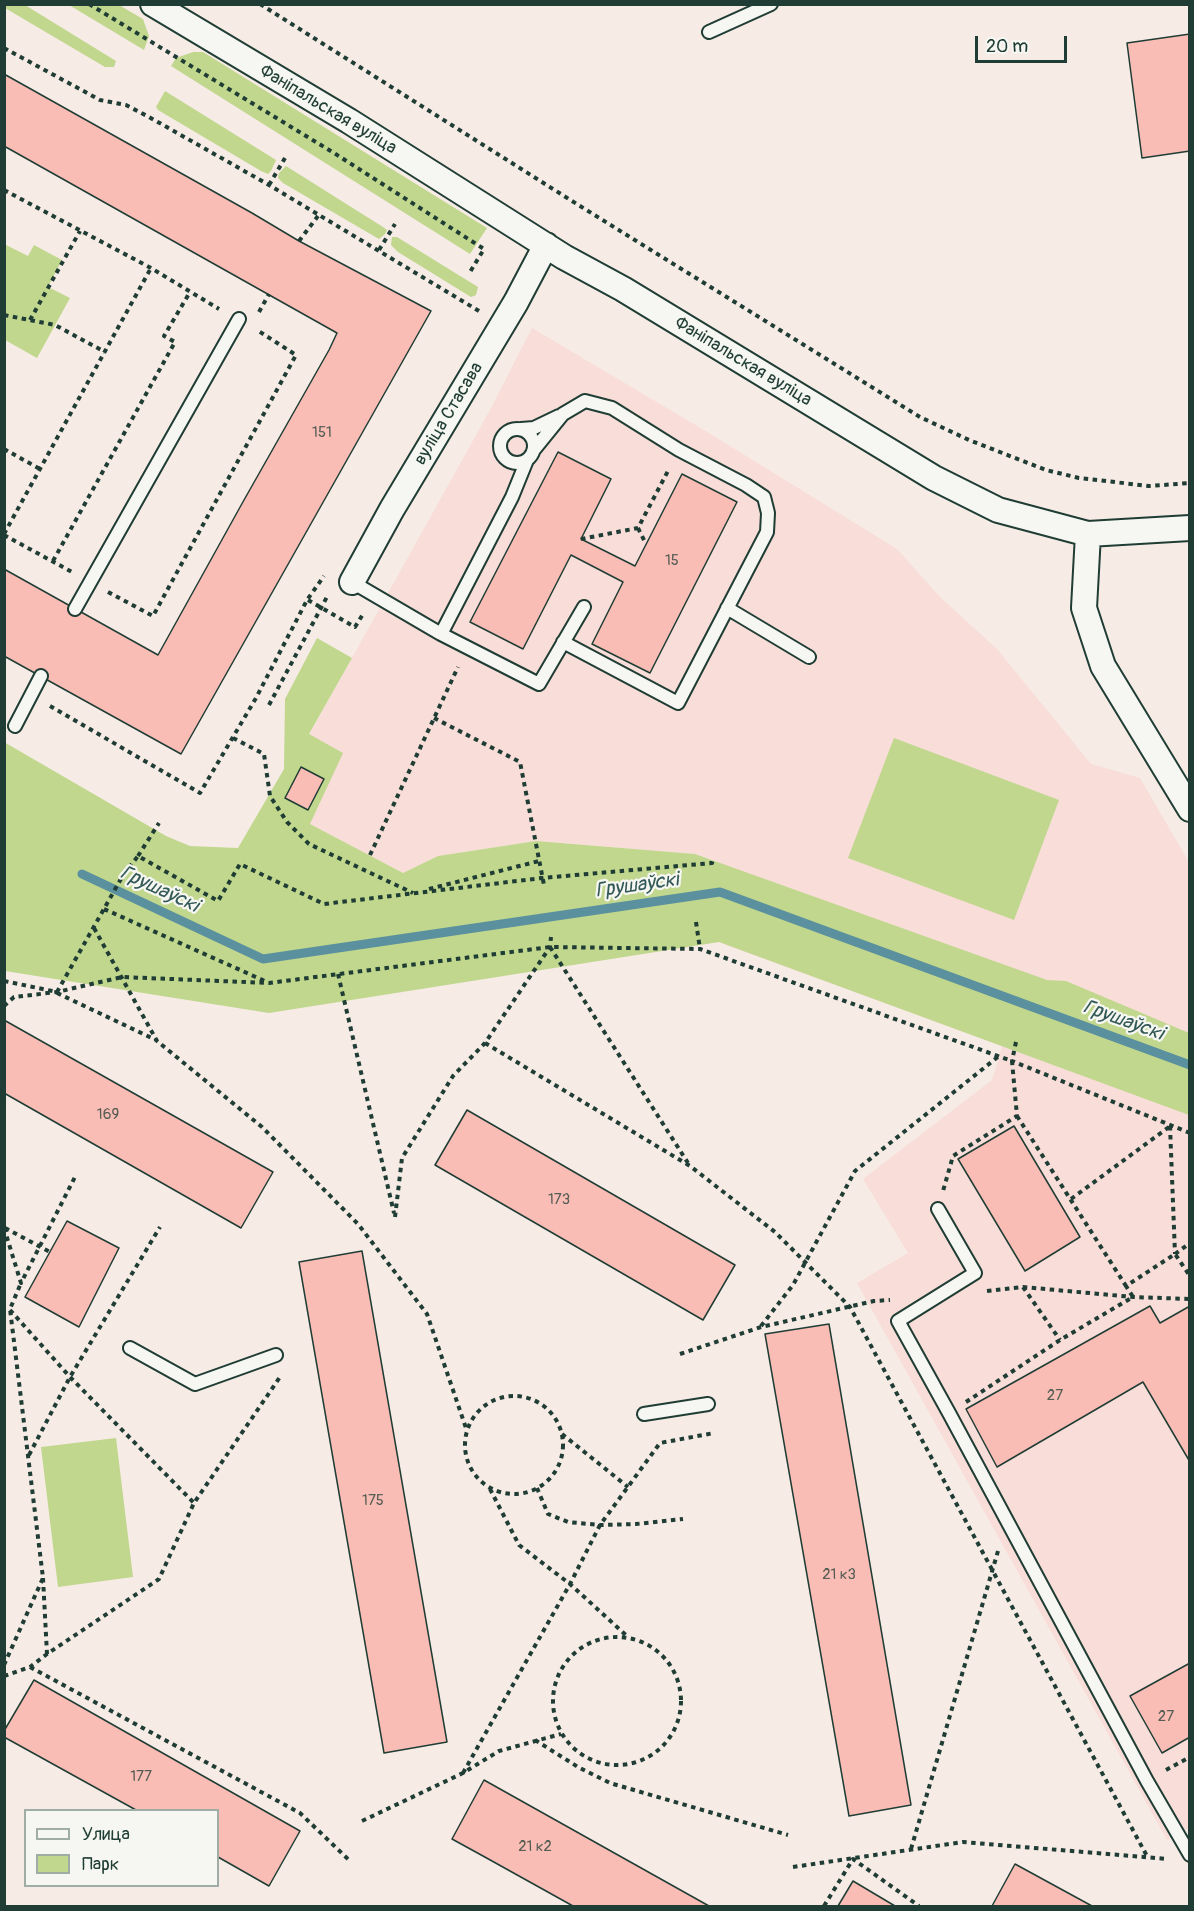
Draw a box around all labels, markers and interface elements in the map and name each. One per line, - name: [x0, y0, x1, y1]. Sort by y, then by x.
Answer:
- scale bar: [978, 24, 1070, 62]
- text: 20 m: [986, 35, 1028, 58]
- street label: Фаніпальская вуліца: [256, 61, 400, 159]
- street label: Фаніпальская вуліца: [671, 313, 815, 411]
- street label: вуліца Стасава: [410, 359, 488, 469]
- house number: 151: [312, 424, 332, 442]
- house number: 15: [665, 552, 679, 570]
- water label: Грушаўскі: [116, 861, 202, 919]
- water label: Грушаўскі: [594, 868, 680, 904]
- water label: Грушаўскі: [1080, 995, 1166, 1047]
- house number: 169: [97, 1106, 119, 1124]
- house number: 173: [548, 1191, 570, 1209]
- house number: 27: [1047, 1387, 1063, 1405]
- house number: 175: [362, 1492, 384, 1510]
- house number: 21 к3: [822, 1566, 856, 1584]
- house number: 27: [1158, 1708, 1174, 1726]
- house number: 177: [130, 1768, 152, 1786]
- legend: [24, 1809, 219, 1887]
- text: Улица: [82, 1823, 130, 1846]
- house number: 21 к2: [518, 1838, 552, 1856]
- text: Парк: [82, 1853, 119, 1876]

